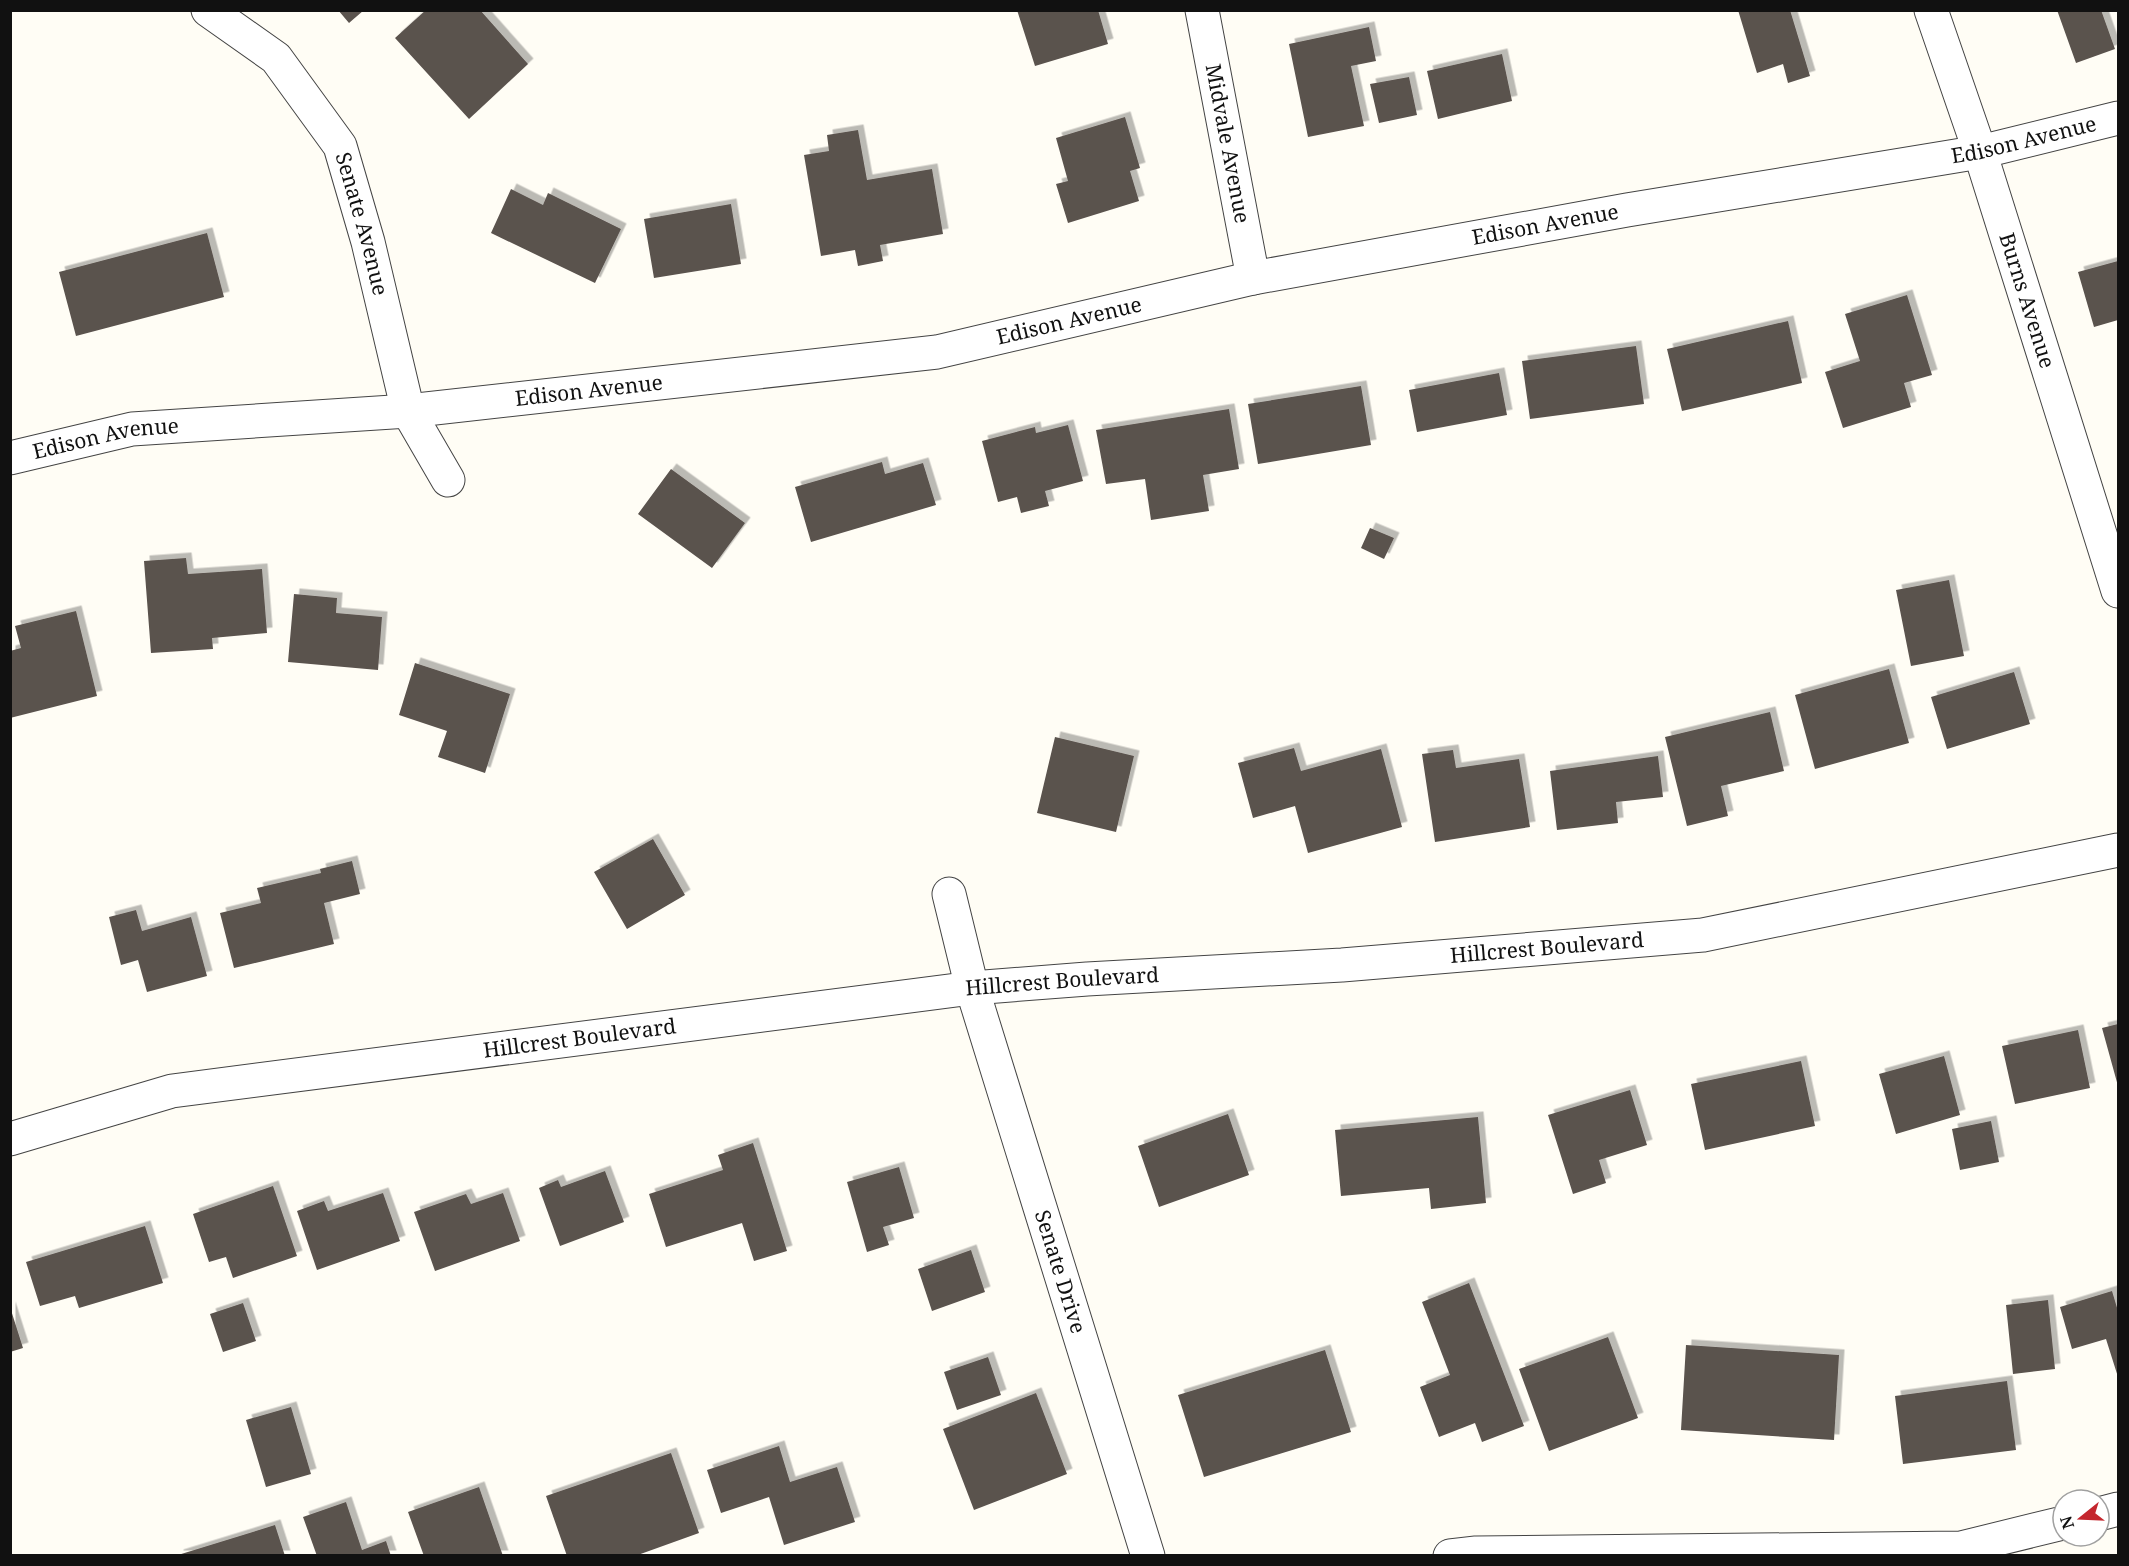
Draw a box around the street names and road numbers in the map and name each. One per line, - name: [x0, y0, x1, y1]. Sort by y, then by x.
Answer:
- street label: Midvale Avenue: [1200, 61, 1257, 225]
- street label: Edison Avenue: [1949, 109, 2099, 170]
- street label: Senate Avenue: [330, 149, 395, 298]
- street label: Edison Avenue: [1470, 197, 1621, 251]
- street label: Burns Avenue: [1993, 229, 2062, 372]
- street label: Edison Avenue: [993, 290, 1144, 351]
- street label: Edison Avenue: [513, 368, 664, 412]
- street label: Edison Avenue: [30, 411, 180, 465]
- street label: Hillcrest Boulevard: [1449, 925, 1645, 969]
- street label: Hillcrest Boulevard: [964, 960, 1160, 1001]
- street label: Hillcrest Boulevard: [482, 1011, 678, 1064]
- street label: Senate Drive: [1029, 1207, 1093, 1337]

